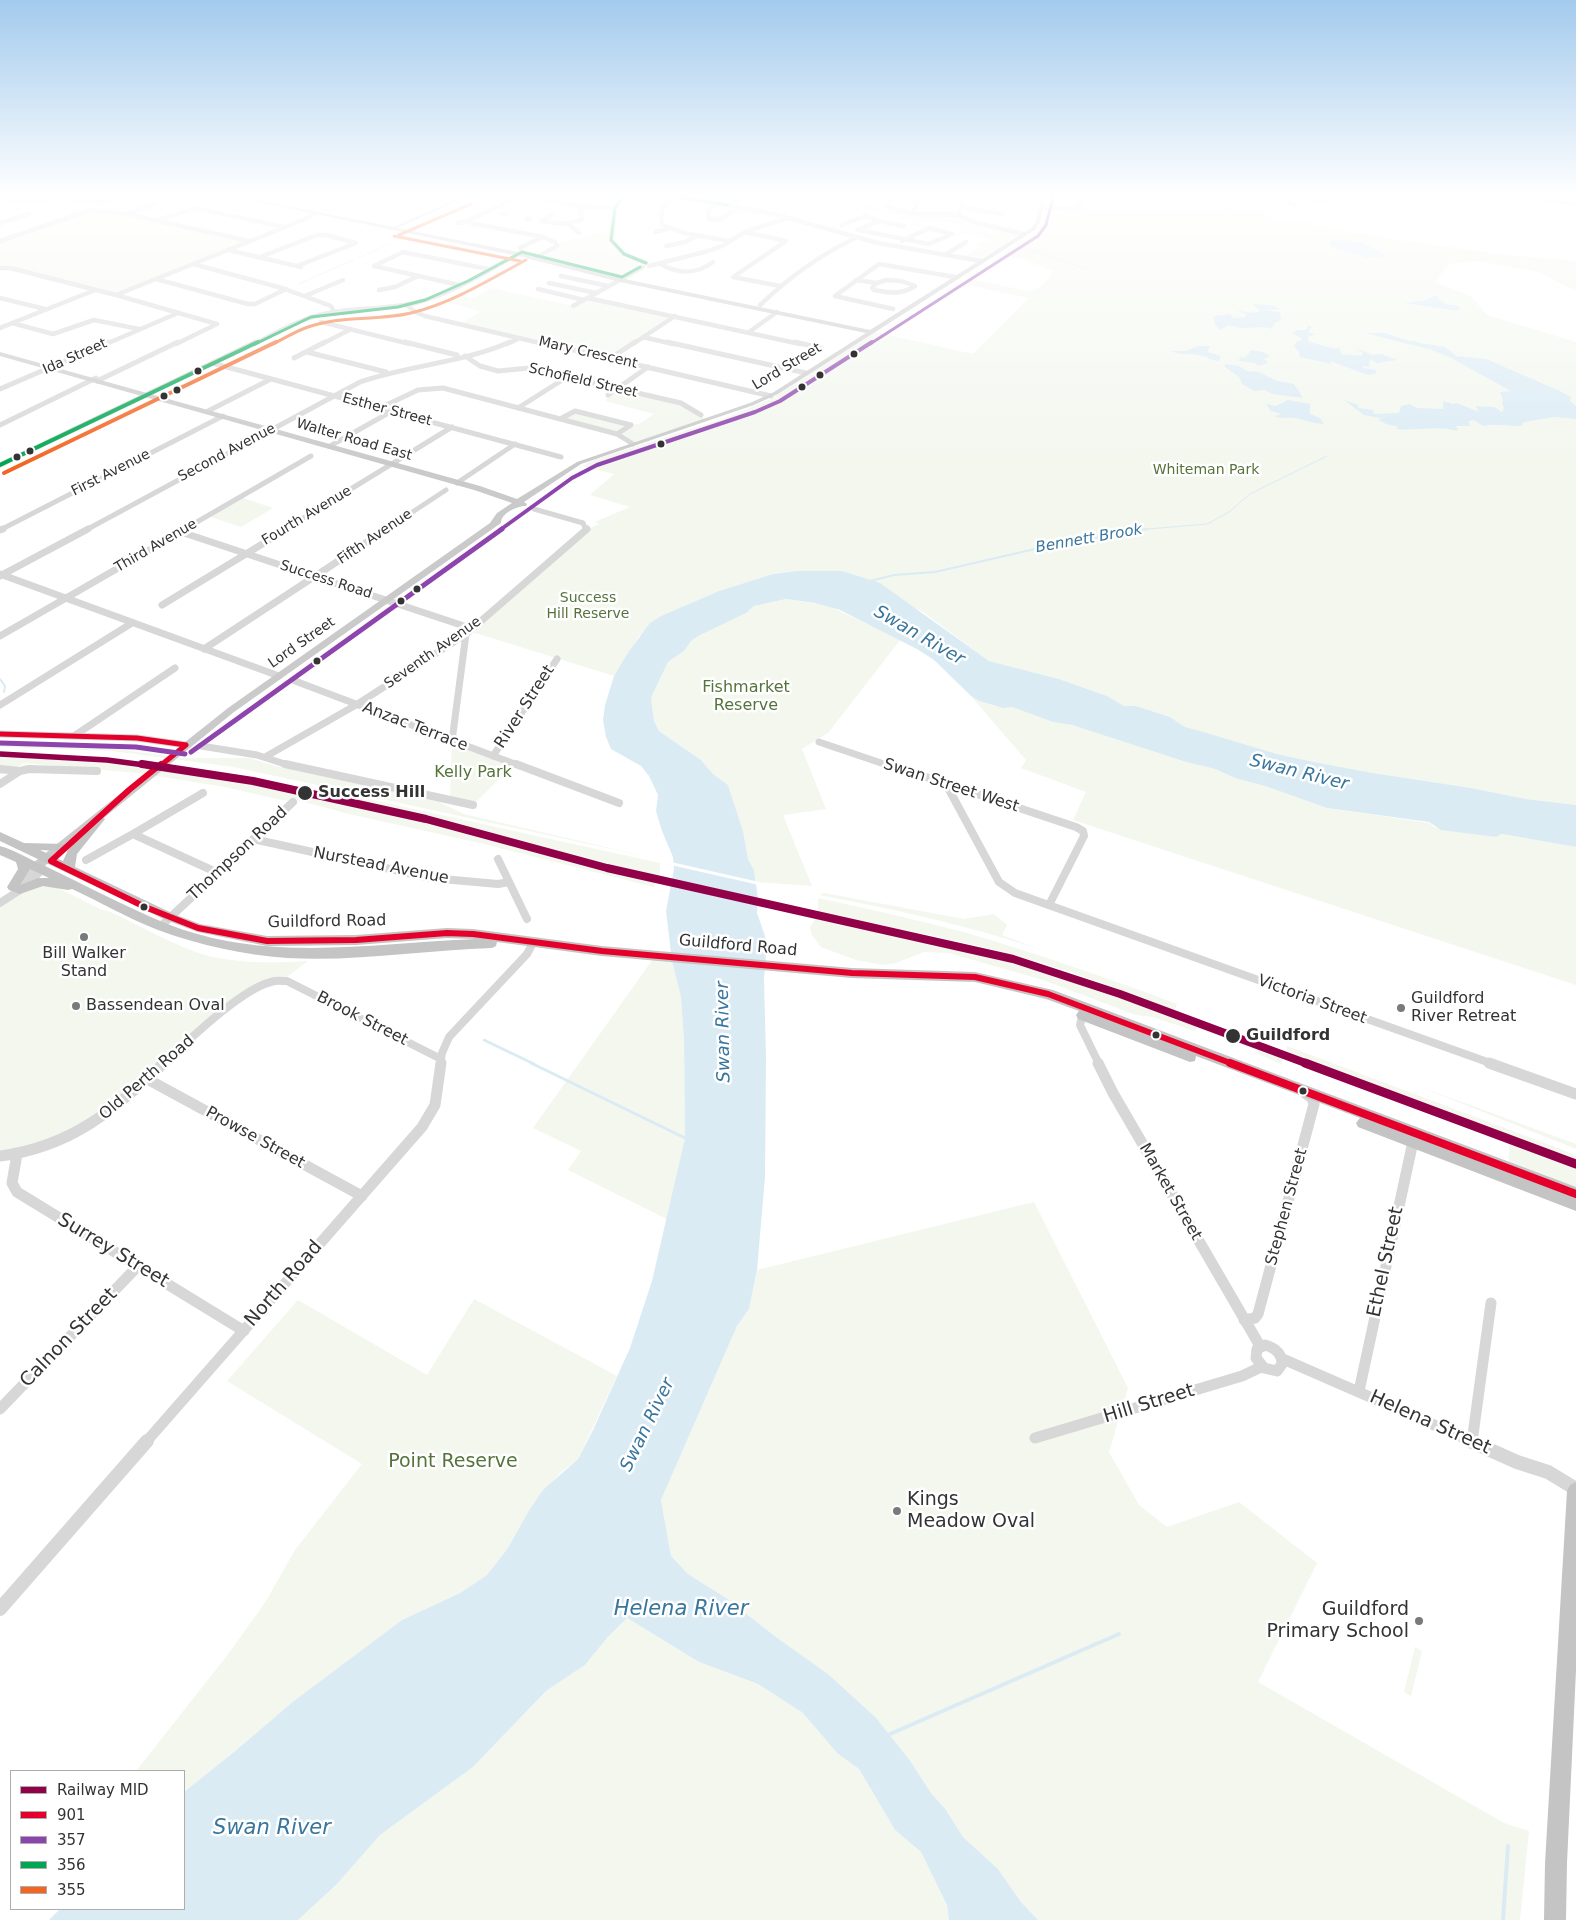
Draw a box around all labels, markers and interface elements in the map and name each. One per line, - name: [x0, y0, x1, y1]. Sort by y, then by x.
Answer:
- street label: Mary Crescent: [537, 333, 639, 373]
- street label: Ida Street: [40, 335, 110, 379]
- street label: Lord Street: [749, 340, 825, 394]
- unlabelled marker: [849, 349, 859, 359]
- street label: Schofield Street: [527, 360, 639, 402]
- unlabelled marker: [193, 366, 203, 376]
- unlabelled marker: [815, 370, 825, 380]
- unlabelled marker: [797, 382, 807, 392]
- unlabelled marker: [172, 385, 182, 395]
- street label: Esther Street: [340, 390, 434, 430]
- unlabelled marker: [159, 391, 169, 401]
- street label: Walter Road East: [294, 415, 414, 465]
- street label: Second Avenue: [175, 420, 279, 486]
- unlabelled marker: [656, 439, 666, 449]
- unlabelled marker: [25, 446, 35, 456]
- street label: First Avenue: [69, 446, 153, 500]
- unlabelled marker: [12, 452, 22, 462]
- park label: Whiteman Park: [1153, 462, 1259, 478]
- street label: Fourth Avenue: [259, 483, 355, 549]
- street label: Fifth Avenue: [334, 506, 416, 568]
- street label: Third Avenue: [112, 516, 200, 576]
- water label: Bennett Brook: [1034, 521, 1144, 557]
- street label: Success Road: [278, 557, 374, 603]
- unlabelled marker: [412, 584, 422, 594]
- park label: Success Hill Reserve: [547, 590, 629, 622]
- unlabelled marker: [396, 596, 406, 606]
- water label: Swan River: [870, 601, 968, 671]
- street label: Seventh Avenue: [381, 613, 485, 693]
- street label: Lord Street: [265, 614, 339, 672]
- unlabelled marker: [312, 656, 322, 666]
- street label: River Street: [491, 662, 559, 752]
- park label: Fishmarket Reserve: [702, 678, 790, 716]
- street label: Anzac Terrace: [360, 698, 470, 756]
- water label: Swan River: [1247, 750, 1351, 796]
- street label: Swan Street West: [881, 755, 1021, 817]
- park label: Kelly Park: [434, 763, 512, 783]
- place label: Success Hill: [318, 783, 425, 803]
- marker: Success Hill: [296, 784, 314, 802]
- street label: Thompson Road: [184, 803, 292, 905]
- street label: Nurstead Avenue: [312, 843, 450, 889]
- unlabelled marker: [139, 902, 149, 912]
- street label: Guildford Road: [267, 911, 387, 933]
- marker: Bill Walker Stand: [78, 931, 90, 943]
- street label: Guildford Road: [678, 931, 798, 961]
- place label: Bill Walker Stand: [42, 944, 126, 982]
- street label: Victoria Street: [1255, 971, 1369, 1029]
- water label: Swan River: [712, 981, 736, 1083]
- street label: Brook Street: [313, 988, 411, 1050]
- place label: Guildford River Retreat: [1411, 989, 1516, 1027]
- place label: Bassendean Oval: [86, 996, 225, 1016]
- marker: Bassendean Oval: [70, 1000, 82, 1012]
- marker: Guildford River Retreat: [1395, 1002, 1407, 1014]
- place label: Guildford: [1246, 1026, 1330, 1046]
- marker: Guildford: [1224, 1027, 1242, 1045]
- unlabelled marker: [1151, 1030, 1161, 1040]
- street label: Old Perth Road: [96, 1032, 198, 1124]
- unlabelled marker: [1298, 1086, 1308, 1096]
- street label: Prowse Street: [202, 1103, 308, 1173]
- street label: Market Street: [1135, 1140, 1205, 1244]
- street label: Stephen Street: [1262, 1146, 1312, 1268]
- street label: Ethel Street: [1363, 1205, 1409, 1319]
- street label: Surrey Street: [53, 1209, 173, 1293]
- street label: North Road: [240, 1236, 328, 1332]
- street label: Calnon Street: [16, 1283, 122, 1393]
- water label: Swan River: [616, 1375, 680, 1475]
- street label: Hill Street: [1101, 1379, 1197, 1429]
- street label: Helena Street: [1366, 1386, 1494, 1460]
- park label: Point Reserve: [388, 1451, 518, 1473]
- place label: Kings Meadow Oval: [907, 1489, 1035, 1533]
- marker: Kings Meadow Oval: [891, 1505, 903, 1517]
- water label: Helena River: [614, 1597, 748, 1623]
- place label: Guildford Primary School: [1266, 1599, 1409, 1643]
- marker: Guildford Primary School: [1413, 1615, 1425, 1627]
- legend: [10, 1770, 185, 1910]
- text: Railway MID: [57, 1781, 149, 1799]
- text: 901: [57, 1806, 86, 1824]
- water label: Swan River: [213, 1816, 331, 1842]
- text: 357: [57, 1831, 86, 1849]
- text: 356: [57, 1856, 86, 1874]
- text: 355: [57, 1881, 86, 1899]

